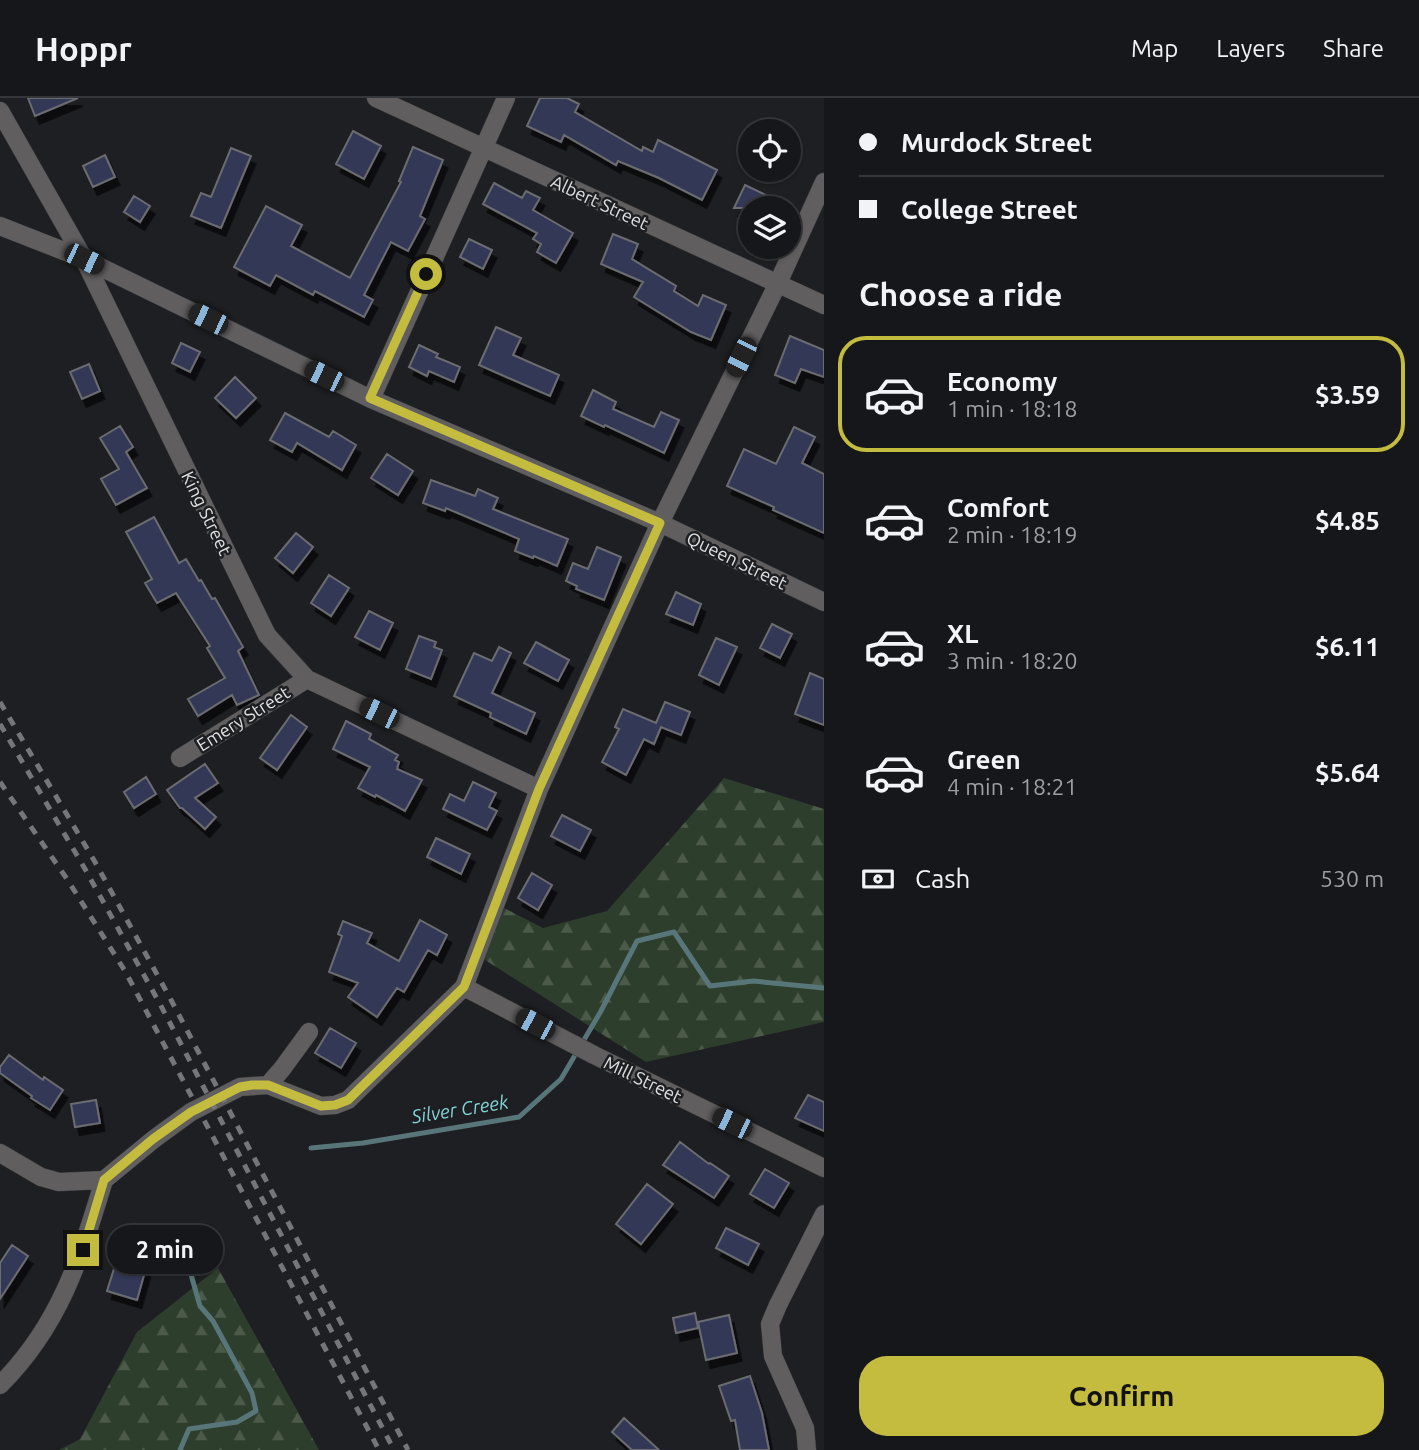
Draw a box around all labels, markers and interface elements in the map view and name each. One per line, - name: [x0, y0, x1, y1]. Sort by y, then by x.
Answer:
- text: Hoppr: [35, 30, 132, 67]
- text: Map: [1131, 35, 1178, 62]
- text: Layers: [1216, 35, 1285, 62]
- text: Share: [1323, 35, 1384, 62]
- map controls: [738, 119, 801, 259]
- button: locate: [738, 119, 801, 182]
- text: Murdock Street: [901, 128, 1092, 157]
- street label: Albert Street: [548, 171, 652, 233]
- text: College Street: [901, 195, 1078, 224]
- button: layers: [738, 196, 801, 259]
- car: [61, 240, 108, 278]
- route start: [410, 258, 442, 290]
- text: Choose a ride: [859, 276, 1062, 312]
- car: [185, 300, 232, 338]
- car: [723, 334, 760, 380]
- car: [301, 357, 348, 395]
- icon: car: [863, 363, 926, 426]
- text: Economy: [947, 367, 1057, 396]
- text: $3.59: [1315, 380, 1380, 409]
- text: 1 min · 18:18: [947, 396, 1078, 421]
- street label: King Street: [178, 468, 236, 558]
- icon: car: [863, 489, 926, 552]
- text: Comfort: [947, 493, 1050, 522]
- text: $4.85: [1315, 506, 1380, 535]
- text: 2 min · 18:19: [947, 522, 1078, 547]
- street label: Queen Street: [683, 527, 790, 594]
- icon: car: [863, 615, 926, 678]
- text: XL: [947, 619, 978, 648]
- text: $6.11: [1315, 632, 1380, 661]
- text: 3 min · 18:20: [947, 648, 1078, 673]
- street label: Emery Street: [193, 681, 293, 755]
- car: [356, 694, 403, 732]
- icon: car: [863, 741, 926, 804]
- text: Green: [947, 745, 1021, 774]
- text: $5.64: [1315, 758, 1380, 787]
- text: 4 min · 18:21: [947, 774, 1078, 799]
- icon: cash: [859, 860, 897, 898]
- text: Cash: [915, 864, 970, 893]
- text: 530 m: [1320, 866, 1384, 891]
- car: [512, 1005, 559, 1043]
- street label: Mill Street: [601, 1052, 685, 1106]
- water label: Silver Creek: [409, 1090, 510, 1128]
- car: [709, 1104, 756, 1142]
- callout: 2 min: [108, 1226, 223, 1274]
- route end: [67, 1234, 99, 1266]
- text: 2 min: [136, 1237, 194, 1262]
- button: Confirm: [859, 1356, 1384, 1436]

